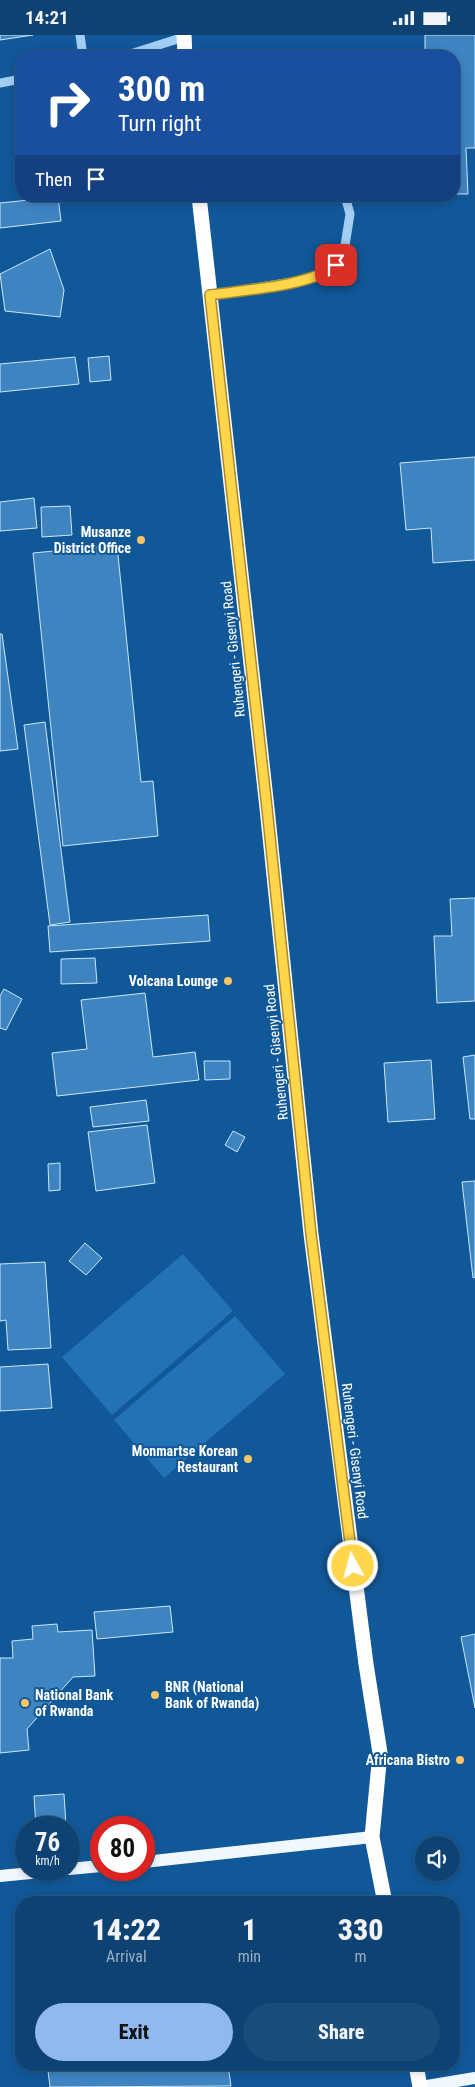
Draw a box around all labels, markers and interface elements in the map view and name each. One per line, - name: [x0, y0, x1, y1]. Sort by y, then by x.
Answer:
- text: 14:21: [25, 6, 69, 29]
- text: 300 m: [118, 69, 205, 110]
- icon: right: [35, 70, 100, 135]
- text: Turn right: [118, 111, 201, 136]
- icon: arrive: [82, 165, 110, 193]
- text: Then: [35, 168, 72, 191]
- pin: [315, 244, 357, 286]
- icon: arrive: [322, 251, 350, 279]
- place label: Musanze District Office: [54, 524, 131, 556]
- marker: Musanze District Office: [135, 534, 147, 546]
- street label: Ruhengeri - Gisenyi Road: [218, 580, 248, 718]
- place label: Volcana Lounge: [129, 973, 218, 989]
- marker: Volcana Lounge: [222, 975, 234, 987]
- street label: Ruhengeri - Gisenyi Road: [261, 983, 291, 1121]
- street label: Ruhengeri - Gisenyi Road: [339, 1382, 371, 1520]
- place label: Monmartse Korean Restaurant: [132, 1443, 238, 1475]
- marker: Monmartse Korean Restaurant: [242, 1453, 254, 1465]
- position arrow: [326, 1539, 378, 1591]
- place label: BNR (National Bank of Rwanda): [165, 1679, 259, 1712]
- place label: National Bank of Rwanda: [35, 1687, 114, 1719]
- marker: BNR (National Bank of Rwanda): [149, 1689, 161, 1701]
- marker: National Bank of Rwanda: [19, 1697, 31, 1709]
- place label: Africana Bistro: [366, 1752, 450, 1768]
- marker: Africana Bistro: [454, 1754, 466, 1766]
- speed limit sign: 80: [90, 1816, 155, 1881]
- text: 76: [35, 1828, 60, 1857]
- map controls: [415, 1836, 460, 1881]
- button: sound: [415, 1836, 460, 1881]
- text: km/h: [35, 1854, 60, 1868]
- text: 14:22: [92, 1912, 161, 1947]
- text: 1: [242, 1912, 257, 1947]
- text: 330: [338, 1912, 383, 1947]
- text: Arrival: [106, 1947, 147, 1966]
- text: min: [238, 1947, 261, 1966]
- text: m: [355, 1947, 367, 1966]
- button: Exit: [35, 2003, 233, 2061]
- button: Share: [243, 2003, 440, 2061]

